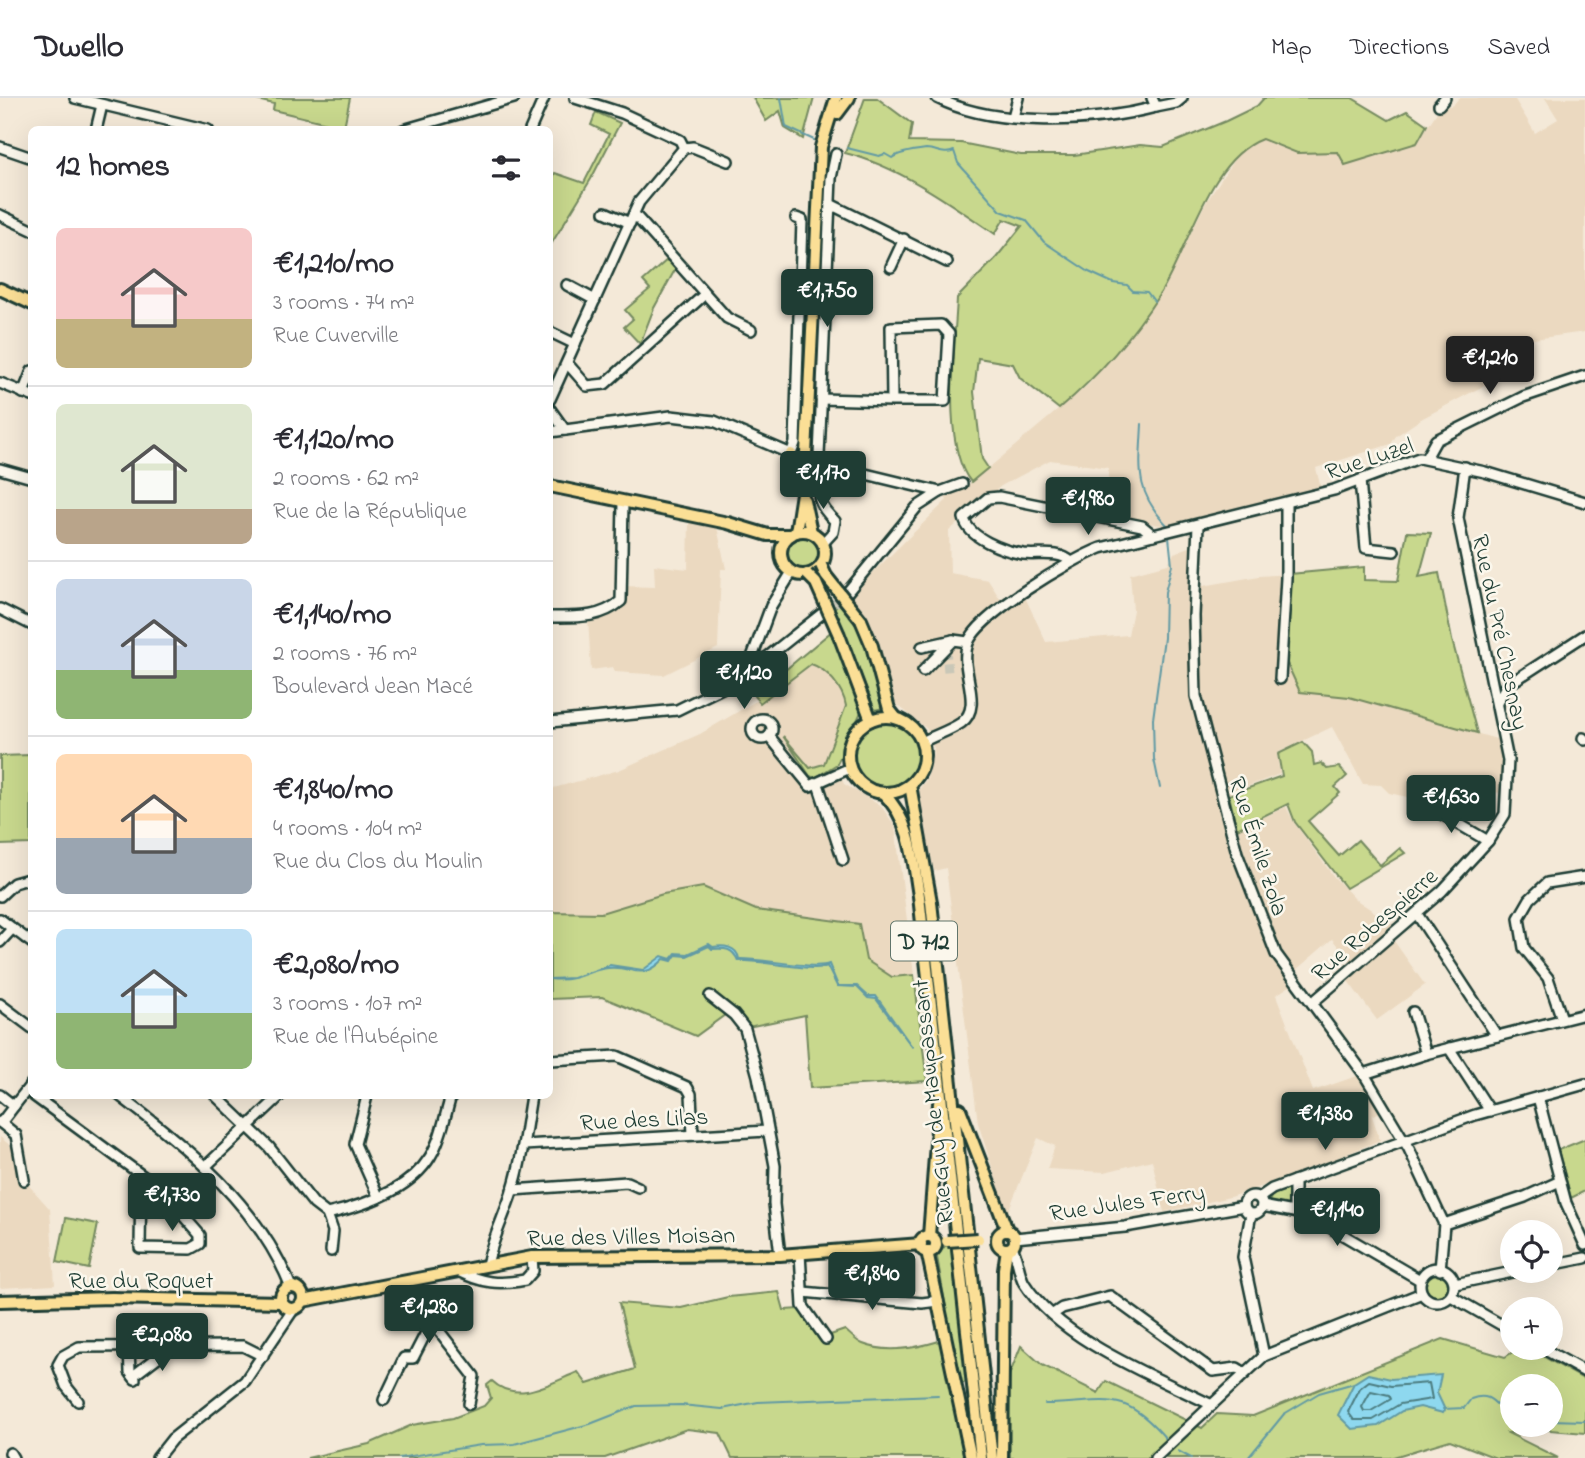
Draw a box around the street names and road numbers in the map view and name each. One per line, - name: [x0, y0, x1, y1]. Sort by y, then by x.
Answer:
- street label: Rue Luzel: [1321, 430, 1418, 491]
- street label: Rue du Pré Chesnay: [1460, 531, 1536, 734]
- street label: Rue Émile Zola: [1218, 773, 1296, 921]
- street label: Rue Robespierre: [1304, 861, 1447, 991]
- road number: D 712: [891, 922, 957, 960]
- street label: Rue Guy de Maupassant: [904, 977, 966, 1226]
- street label: Rue des Lilas: [579, 1101, 709, 1142]
- street label: Rue Jules Ferry: [1047, 1176, 1207, 1234]
- street label: Rue des Villes Moisan: [527, 1219, 736, 1258]
- street label: Rue du Roquet: [68, 1265, 214, 1300]

